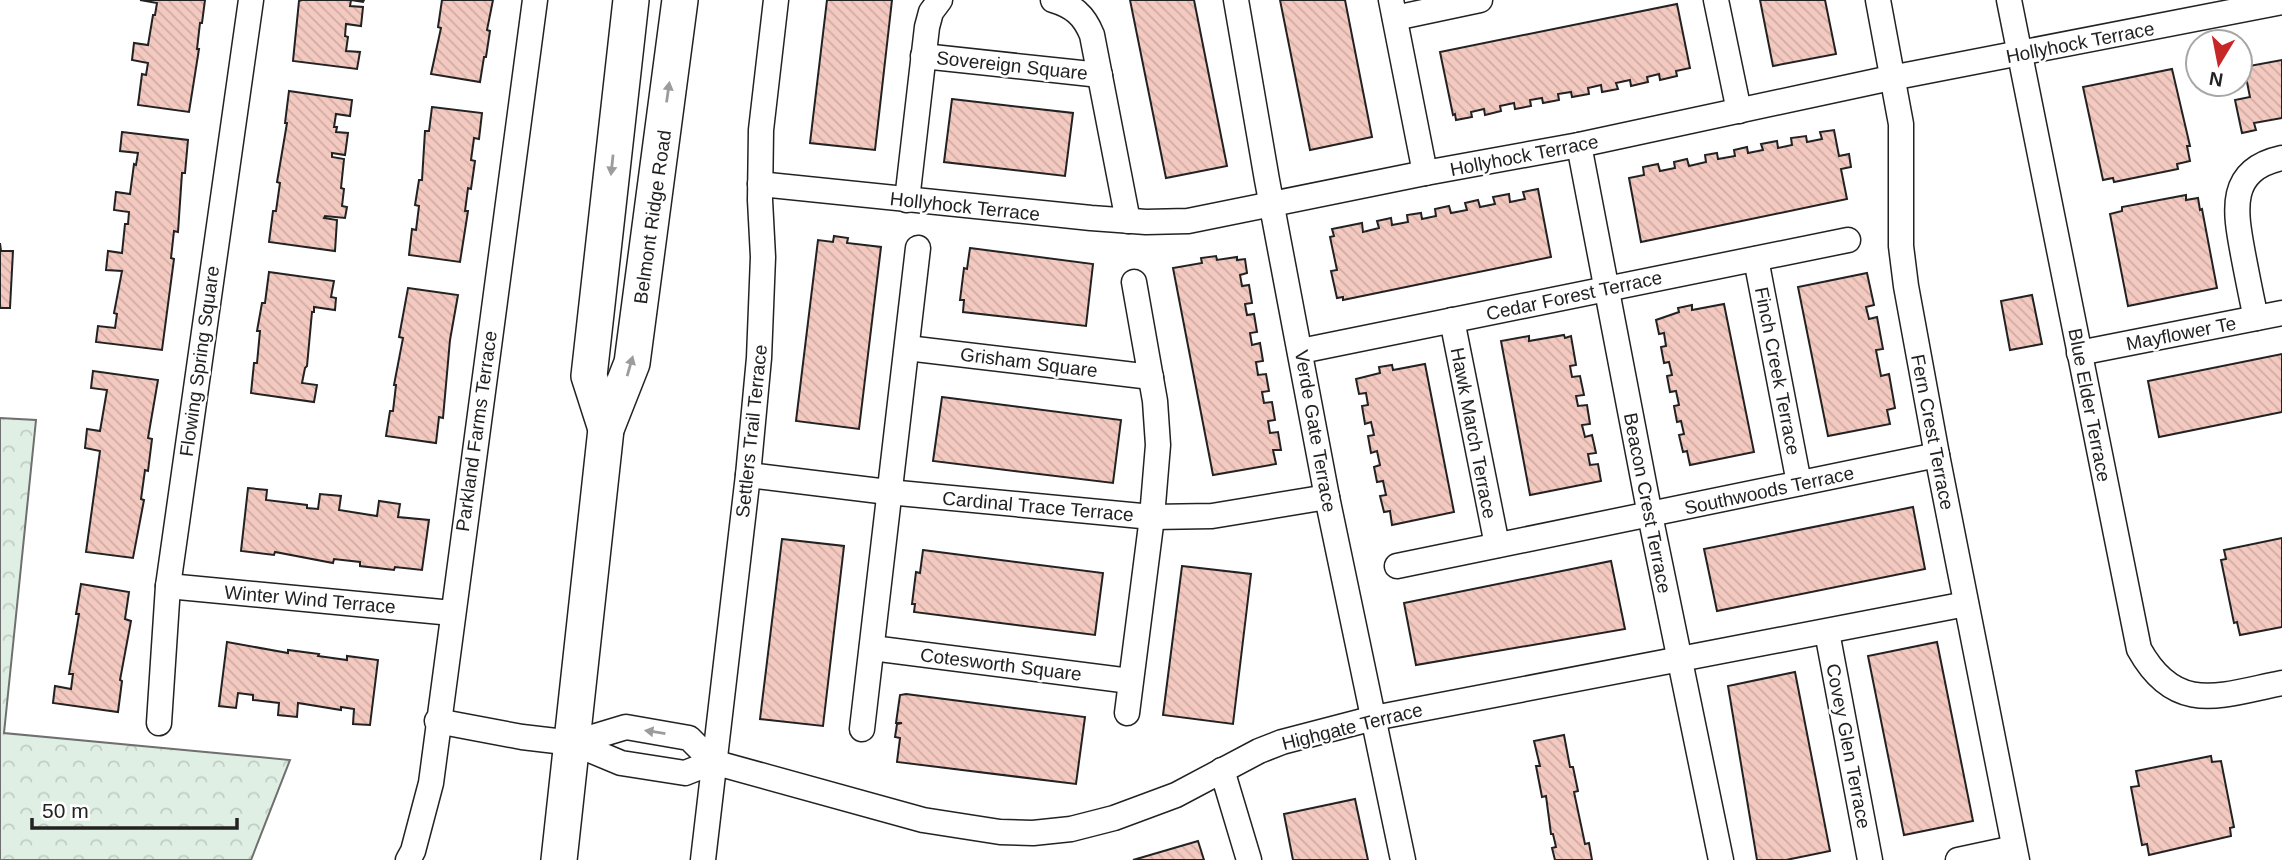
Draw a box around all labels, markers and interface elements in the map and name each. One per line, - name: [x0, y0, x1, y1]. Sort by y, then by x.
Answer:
- street label: Hollyhock Terrace: [2004, 18, 2156, 67]
- north arrow: [2184, 28, 2254, 98]
- street label: Sovereign Square: [935, 47, 1089, 84]
- text: N: [2208, 68, 2225, 91]
- one-way arrow: [663, 81, 674, 103]
- street label: Belmont Ridge Road: [630, 129, 675, 305]
- street label: Hollyhock Terrace: [1448, 131, 1600, 180]
- one-way arrow: [606, 154, 617, 176]
- street label: Hollyhock Terrace: [889, 188, 1041, 225]
- street label: Flowing Spring Square: [176, 264, 223, 458]
- street label: Cedar Forest Terrace: [1484, 267, 1664, 324]
- street label: Finch Creek Terrace: [1751, 285, 1804, 457]
- street label: Mayflower Te: [2124, 313, 2238, 354]
- street label: Blue Elder Terrace: [2064, 327, 2115, 484]
- street label: Parkland Farms Terrace: [452, 329, 501, 533]
- street label: Settlers Trail Terrace: [732, 343, 771, 519]
- street label: Grisham Square: [959, 344, 1099, 381]
- street label: Hawk March Terrace: [1447, 346, 1500, 520]
- street label: Verde Gate Terrace: [1291, 348, 1340, 514]
- street label: Fern Crest Terrace: [1907, 353, 1958, 512]
- one-way arrow: [625, 354, 636, 376]
- street label: Beacon Crest Terrace: [1620, 411, 1675, 595]
- street label: Southwoods Terrace: [1682, 462, 1856, 519]
- street label: Cardinal Trace Terrace: [941, 488, 1134, 525]
- street label: Winter Wind Terrace: [223, 582, 396, 617]
- street label: Cotesworth Square: [919, 644, 1083, 685]
- street label: Covey Glen Terrace: [1822, 662, 1875, 830]
- street label: Highgate Terrace: [1280, 699, 1425, 754]
- one-way arrow: [644, 726, 666, 737]
- scale bar: [32, 786, 236, 830]
- text: 50 m: [42, 799, 89, 822]

